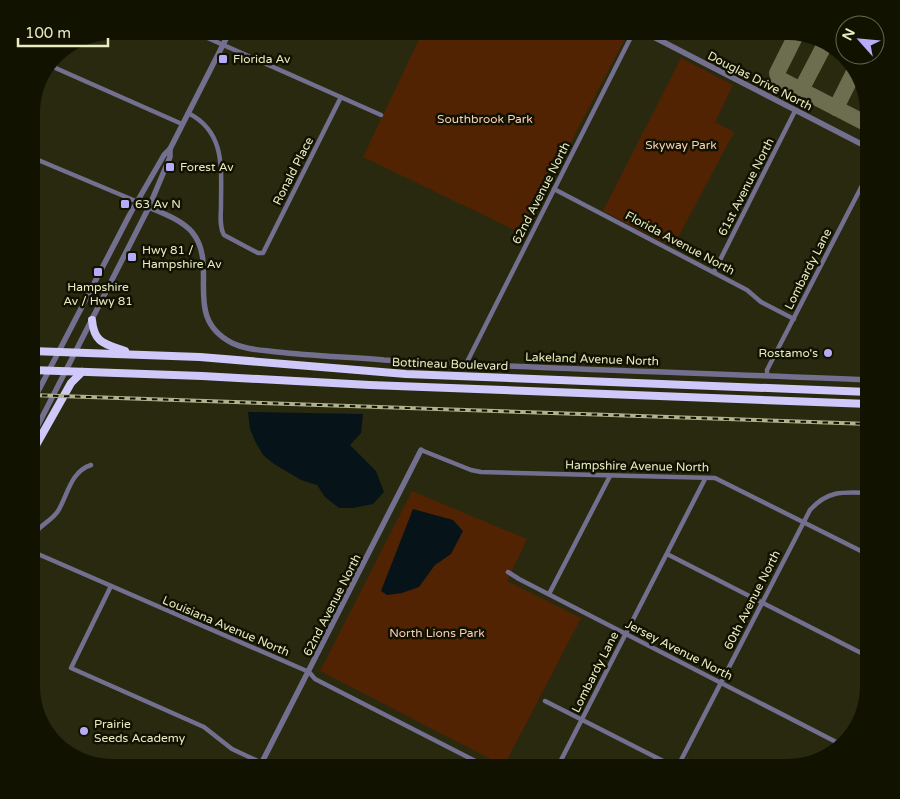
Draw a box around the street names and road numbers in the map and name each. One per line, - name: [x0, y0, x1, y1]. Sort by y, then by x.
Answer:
- street label: Douglas Drive North: [705, 49, 815, 113]
- street label: Ronald Place: [270, 134, 316, 207]
- street label: 61st Avenue North: [715, 136, 777, 238]
- street label: 62nd Avenue North: [509, 140, 573, 246]
- street label: Florida Avenue North: [623, 208, 737, 278]
- street label: Lombardy Lane: [782, 226, 834, 312]
- street label: Lakeland Avenue North: [525, 350, 659, 368]
- street label: Bottineau Boulevard: [392, 355, 508, 373]
- street label: Hampshire Avenue North: [565, 458, 709, 474]
- street label: 60th Avenue North: [721, 548, 783, 652]
- street label: 62nd Avenue North: [300, 552, 364, 658]
- street label: Louisiana Avenue North: [160, 593, 292, 659]
- street label: Jersey Avenue North: [623, 617, 735, 683]
- street label: Lombardy Lane: [569, 629, 621, 715]

